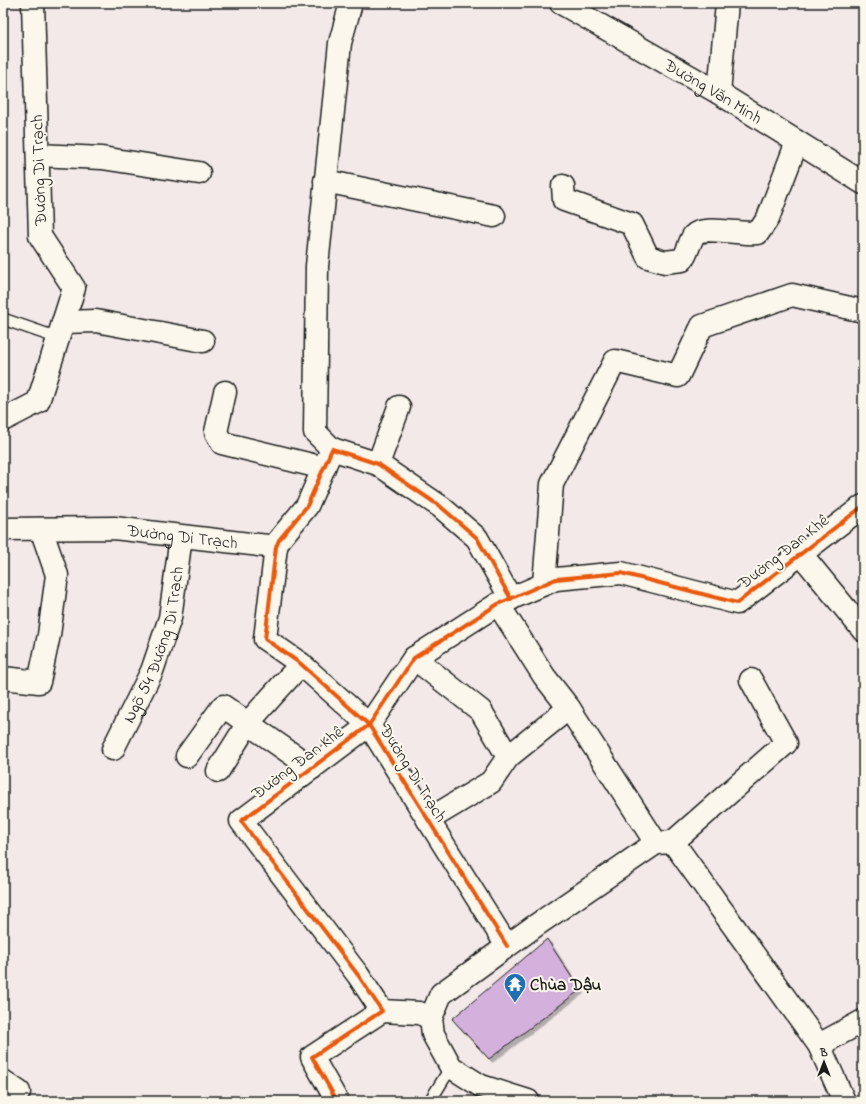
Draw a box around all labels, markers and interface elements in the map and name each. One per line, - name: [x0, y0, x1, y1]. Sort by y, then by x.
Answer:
- street label: Đường Văn Minh: [658, 53, 767, 131]
- street label: Đường Di Trạch: [25, 114, 56, 227]
- street label: Đường Đan Khê: [732, 508, 836, 598]
- street label: Đường Di Trạch: [125, 519, 239, 556]
- street label: Ngõ 54 Đường Di Trạch: [117, 565, 191, 728]
- street label: Đường Di Trạch: [371, 719, 453, 828]
- street label: Đường Đan Khê: [246, 720, 351, 808]
- temple icon: Chùa Dậu: [502, 971, 528, 1004]
- place label: Chùa Dậu: [530, 973, 602, 998]
- north arrow: [804, 1042, 844, 1082]
- text: B: [819, 1045, 828, 1061]

